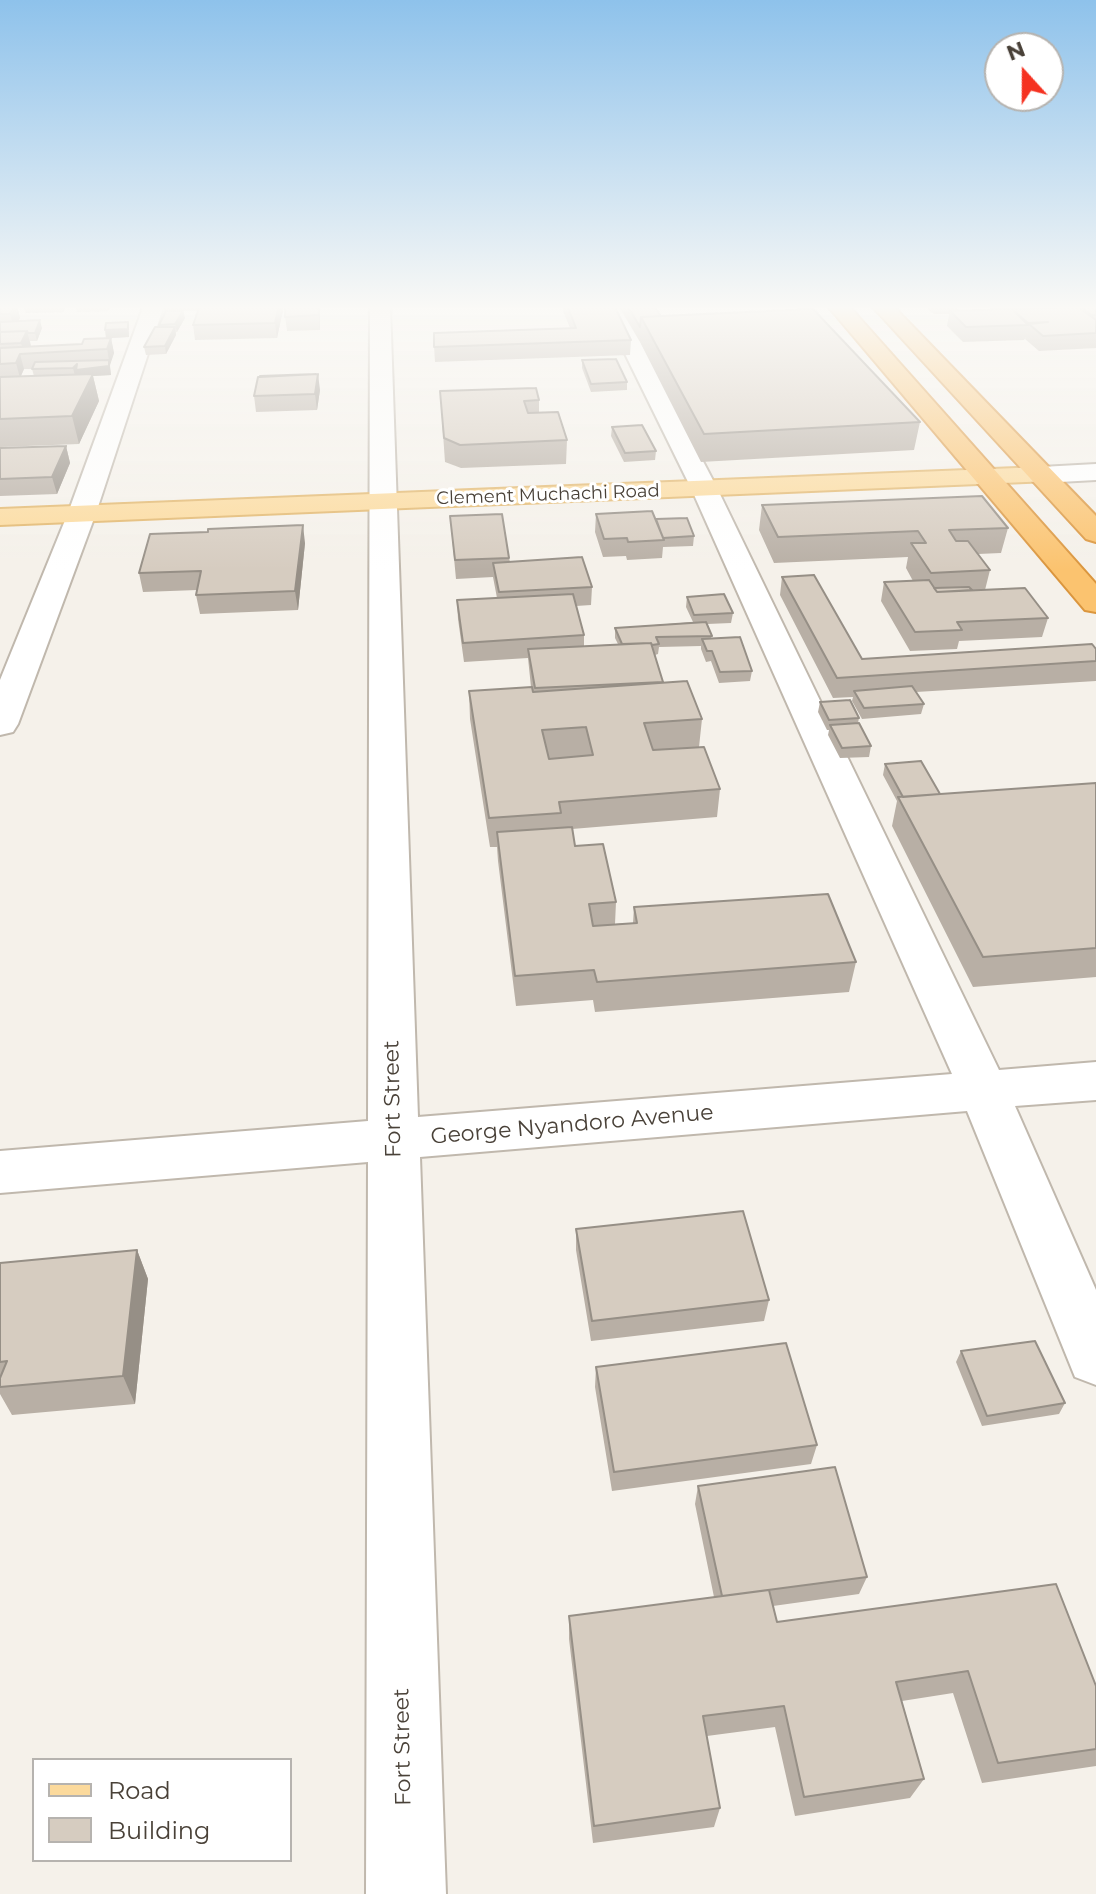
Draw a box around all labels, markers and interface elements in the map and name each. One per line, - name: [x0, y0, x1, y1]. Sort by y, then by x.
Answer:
- north arrow: [984, 32, 1064, 112]
- text: N: [1003, 35, 1029, 67]
- street label: Clement Muchachi Road: [436, 480, 660, 510]
- street label: Fort Street: [379, 1040, 407, 1158]
- street label: George Nyandoro Avenue: [429, 1099, 715, 1151]
- street label: Fort Street: [389, 1688, 417, 1806]
- legend: [32, 1758, 292, 1862]
- text: Road: [108, 1776, 171, 1805]
- text: Building: [108, 1816, 211, 1845]

